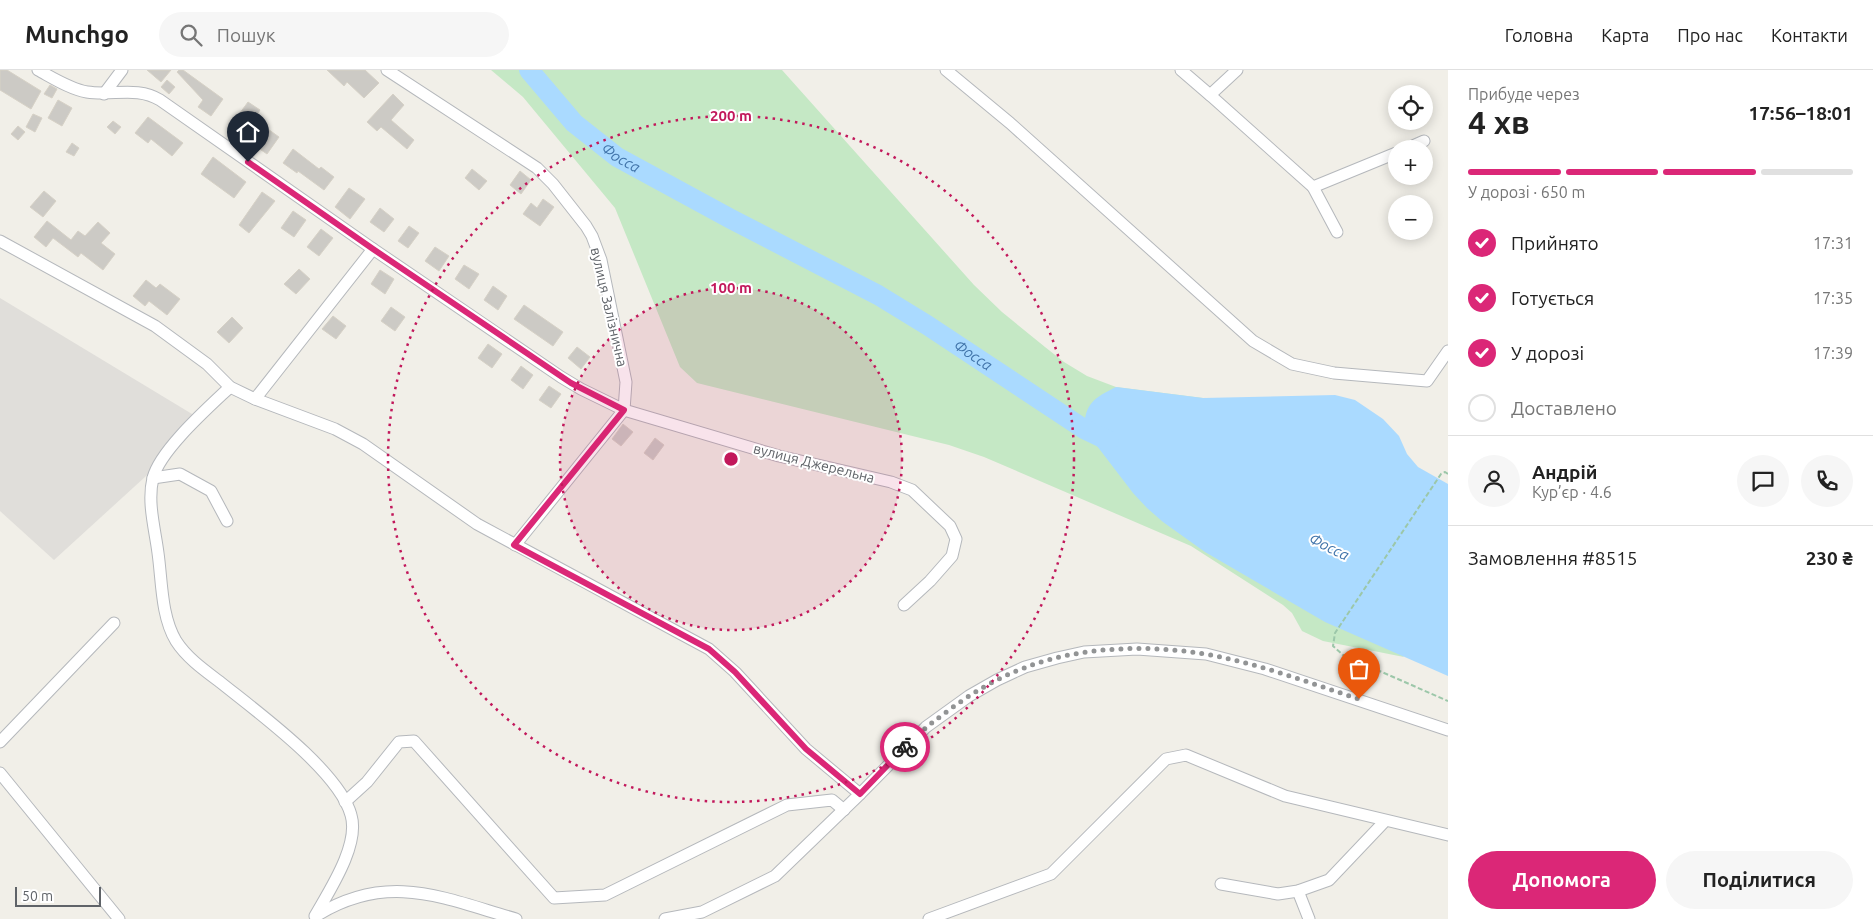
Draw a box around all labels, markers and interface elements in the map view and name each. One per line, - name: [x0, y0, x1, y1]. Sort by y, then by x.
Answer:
- search box: [159, 12, 509, 57]
- text: Munchgo: [25, 21, 129, 48]
- icon: search: [177, 21, 205, 49]
- text: Пошук: [217, 24, 275, 46]
- text: Головна: [1505, 25, 1573, 45]
- text: Карта: [1601, 25, 1649, 45]
- text: Про нас: [1677, 25, 1743, 45]
- text: Контакти: [1771, 25, 1848, 45]
- map controls: [1388, 85, 1433, 240]
- button: locate: [1388, 85, 1433, 130]
- text: Прибуде через: [1468, 85, 1580, 103]
- text: 17:56–18:01: [1748, 102, 1853, 124]
- text: 4 хв: [1468, 104, 1530, 140]
- text: 200 m: [710, 107, 752, 124]
- pin: [227, 111, 269, 162]
- icon: home: [234, 118, 262, 146]
- water label: Фосса: [598, 139, 643, 176]
- button: +: [1388, 140, 1433, 185]
- text: У дорозі · 650 m: [1468, 183, 1585, 201]
- button: −: [1388, 195, 1433, 240]
- icon: check: [1468, 229, 1496, 257]
- text: Прийнято: [1511, 232, 1599, 254]
- text: 17:31: [1813, 234, 1853, 252]
- street label: вулиця Залізнична: [587, 246, 631, 368]
- text: 100 m: [710, 279, 752, 296]
- icon: check: [1468, 284, 1496, 312]
- text: Готується: [1511, 287, 1594, 309]
- text: 17:35: [1813, 289, 1853, 307]
- water label: Фосса: [951, 336, 995, 374]
- icon: check: [1468, 339, 1496, 367]
- text: У дорозі: [1511, 342, 1584, 364]
- text: 17:39: [1813, 344, 1853, 362]
- text: Доставлено: [1511, 397, 1617, 419]
- street label: вулиця Джерельна: [752, 440, 876, 486]
- centre of rings: [722, 450, 740, 468]
- button: person: [1468, 455, 1520, 507]
- button: chat: [1737, 455, 1789, 507]
- button: phone: [1801, 455, 1853, 507]
- text: Андрій: [1532, 461, 1597, 483]
- text: Кур’єр · 4.6: [1532, 483, 1612, 501]
- water label: Фосса: [1306, 530, 1352, 563]
- text: Замовлення #8515: [1468, 547, 1638, 569]
- text: 230 ₴: [1806, 547, 1853, 569]
- pin: [1338, 648, 1380, 699]
- icon: bag: [1345, 655, 1373, 683]
- courier: [880, 722, 930, 772]
- icon: bike: [891, 733, 919, 761]
- button: Допомога: [1468, 851, 1656, 909]
- button: Поділитися: [1666, 851, 1853, 909]
- scale bar: [15, 884, 101, 907]
- text: 50 m: [22, 888, 53, 904]

